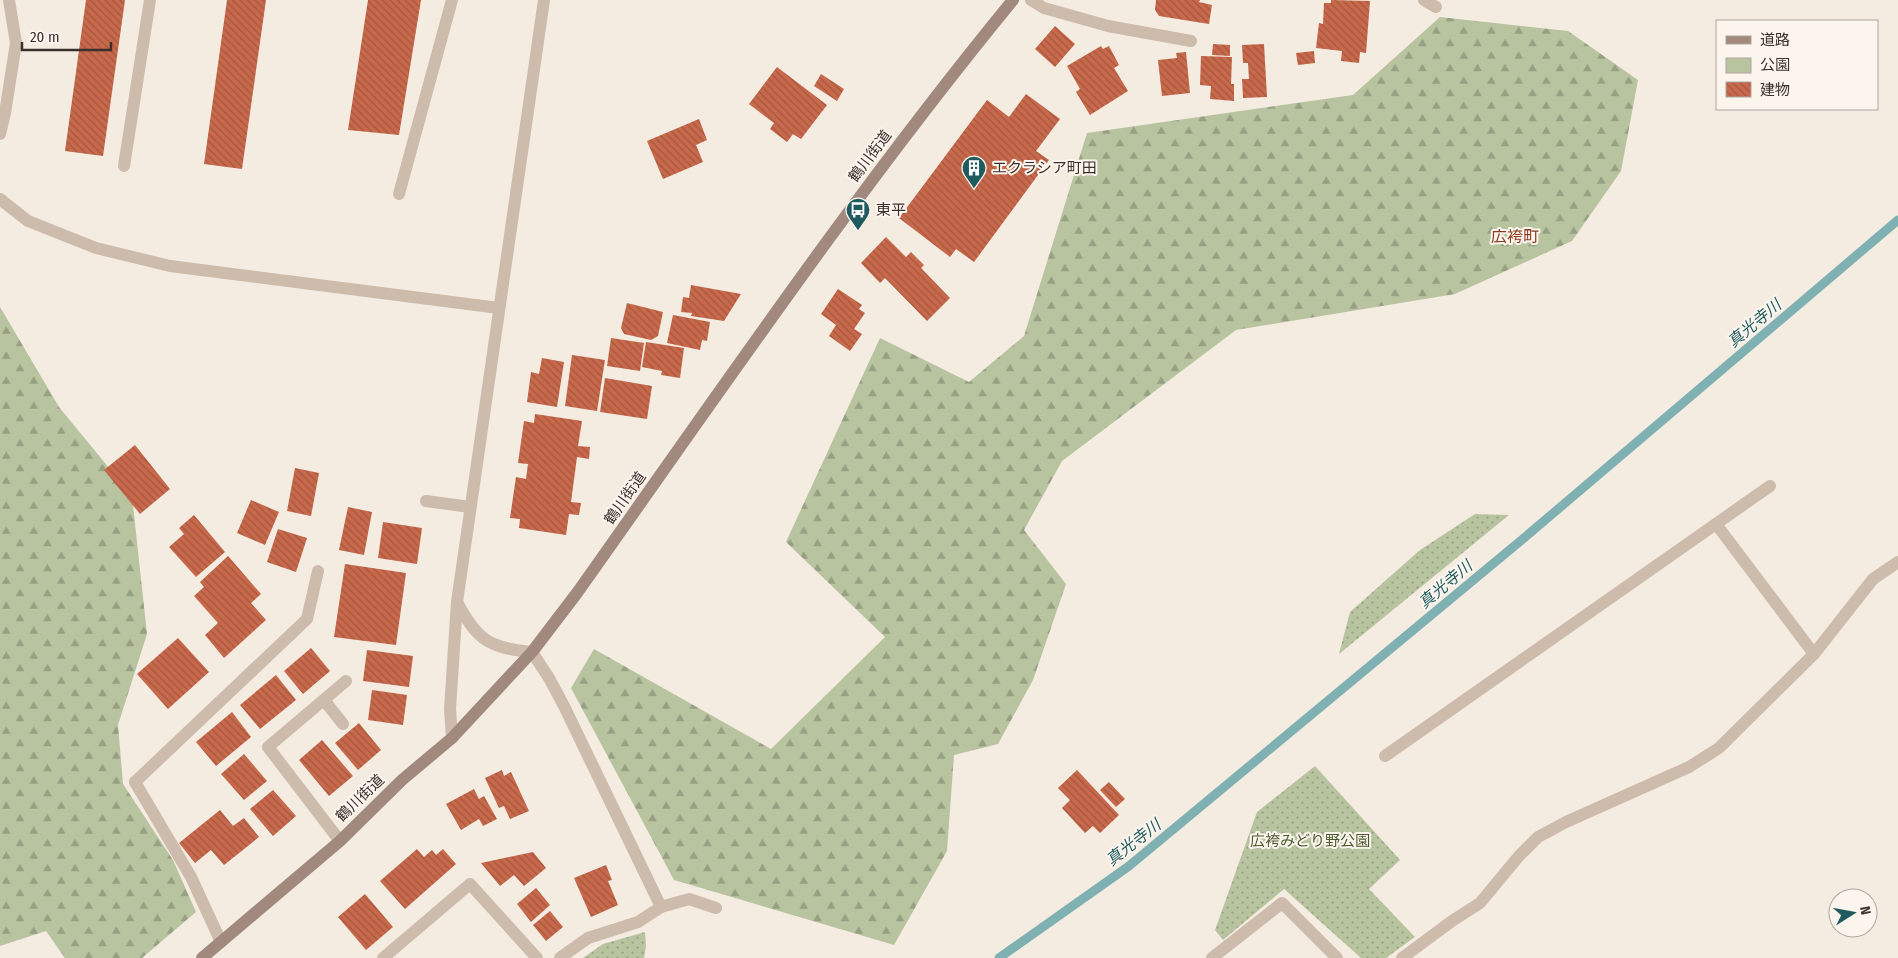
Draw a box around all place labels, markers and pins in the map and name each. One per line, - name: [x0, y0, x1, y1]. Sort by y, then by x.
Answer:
- building icon: エクラシア町田: [961, 155, 987, 189]
- place label: エクラシア町田: [992, 159, 1097, 177]
- bus stop icon: 東平: [845, 197, 871, 231]
- place label: 東平: [876, 201, 906, 219]

